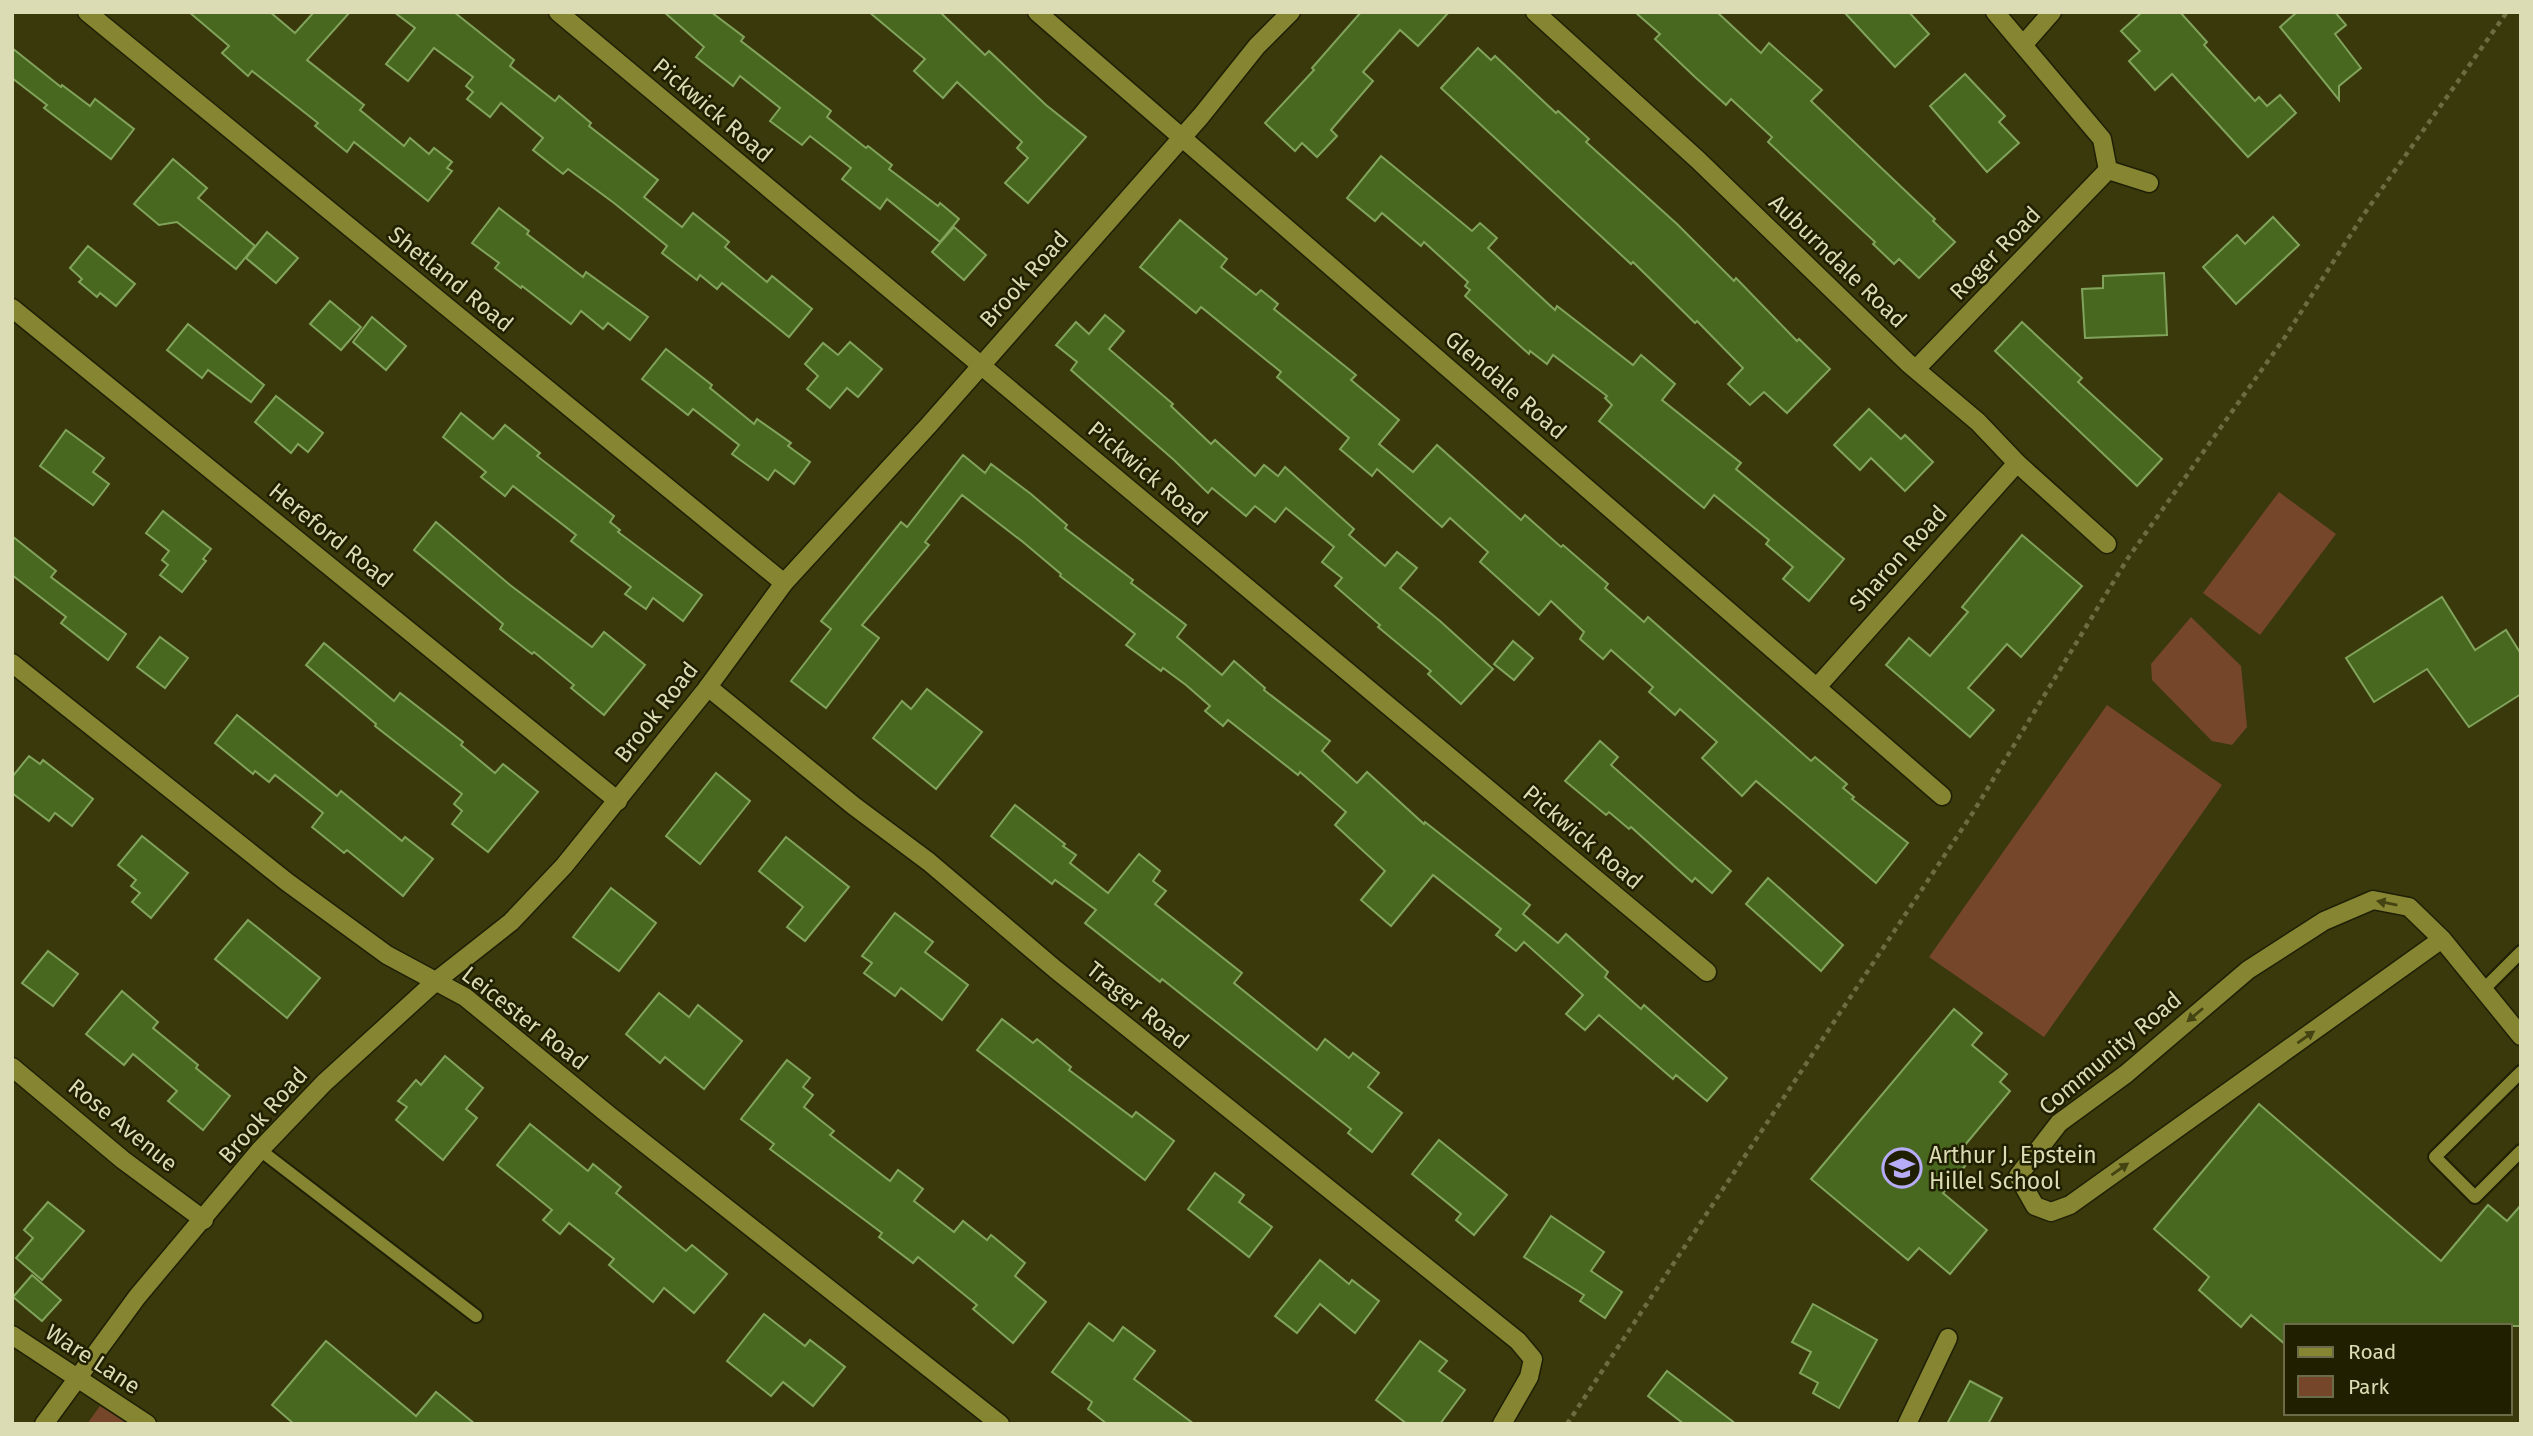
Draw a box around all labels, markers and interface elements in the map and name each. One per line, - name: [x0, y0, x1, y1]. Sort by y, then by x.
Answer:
- street label: Pickwick Road: [648, 52, 778, 168]
- street label: Auburndale Road: [1763, 188, 1913, 334]
- street label: Roger Road: [1944, 200, 2046, 306]
- street label: Shetland Road: [383, 220, 519, 338]
- street label: Brook Road: [973, 225, 1075, 333]
- street label: Glendale Road: [1440, 325, 1572, 445]
- street label: Pickwick Road: [1083, 415, 1213, 531]
- street label: Hereford Road: [264, 477, 398, 593]
- street label: Sharon Road: [1843, 499, 1953, 617]
- street label: Brook Road: [608, 656, 704, 768]
- street label: Pickwick Road: [1518, 779, 1648, 895]
- one-way arrow: [2376, 897, 2398, 908]
- street label: Trager Road: [1081, 955, 1195, 1055]
- street label: Leicester Road: [456, 960, 594, 1076]
- street label: Community Road: [2033, 985, 2187, 1121]
- one-way arrow: [2186, 1007, 2204, 1023]
- one-way arrow: [2297, 1030, 2315, 1044]
- street label: Brook Road: [212, 1061, 314, 1169]
- street label: Rose Avenue: [63, 1072, 183, 1178]
- place label: Arthur J. Epstein Hillel School: [1929, 1141, 2097, 1195]
- school or university icon: Arthur J. Epstein Hillel School: [1881, 1147, 1923, 1189]
- one-way arrow: [2111, 1162, 2129, 1176]
- street label: Ware Lane: [40, 1318, 146, 1400]
- legend: [2284, 1324, 2512, 1415]
- text: Road: [2348, 1339, 2396, 1365]
- text: Park: [2348, 1374, 2390, 1400]

